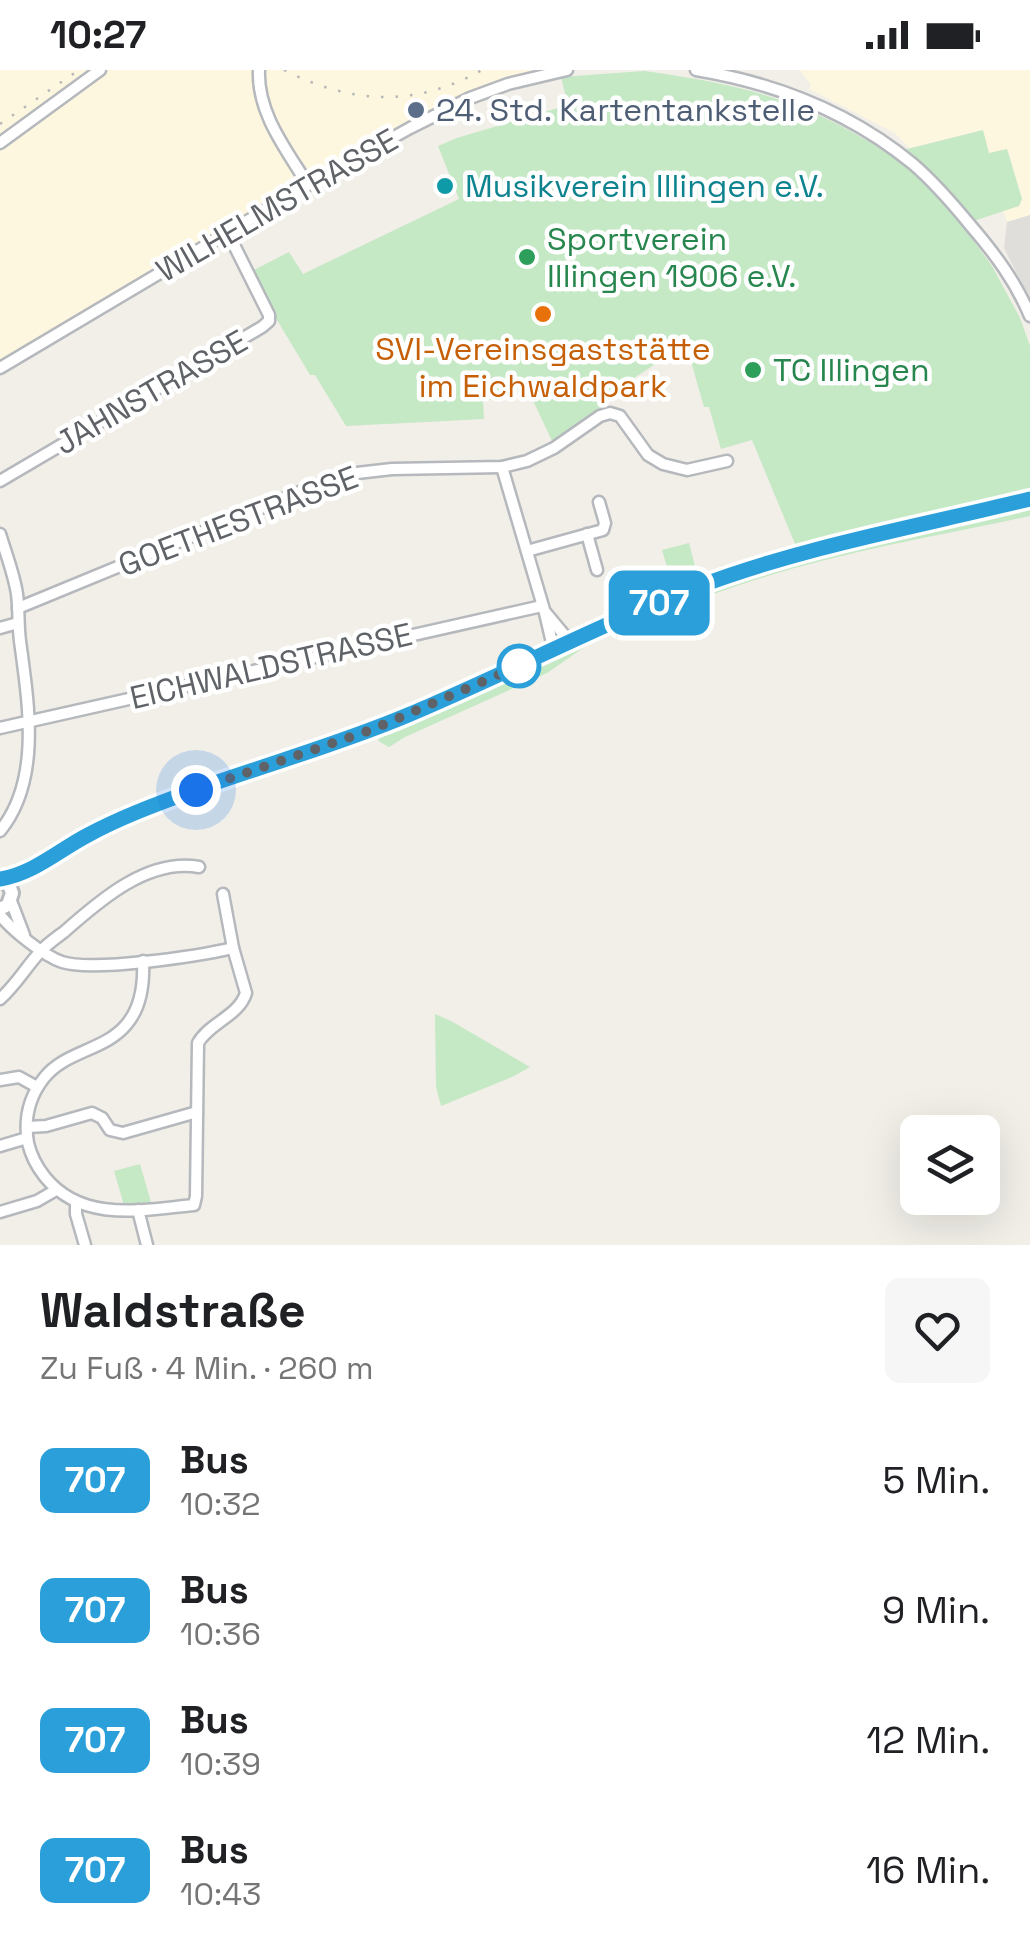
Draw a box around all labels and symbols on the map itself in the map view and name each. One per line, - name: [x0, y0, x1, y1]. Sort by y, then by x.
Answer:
- place label: 24. Std. Kartentankstelle: [436, 90, 815, 130]
- marker: 24. Std. Kartentankstelle: [405, 99, 427, 121]
- street label: WILHELMSTRASSE: [149, 120, 405, 290]
- place label: Musikverein Illingen e.V.: [465, 166, 824, 206]
- marker: Musikverein Illingen e.V.: [434, 175, 456, 197]
- place label: Sportverein Illingen 1906 e.V.: [547, 219, 796, 296]
- marker: Sportverein Illingen 1906 e.V.: [516, 246, 538, 268]
- marker: SVI-Vereinsgaststätte im Eichwaldpark: [532, 303, 554, 325]
- street label: JAHNSTRASSE: [48, 321, 254, 463]
- place label: SVI-Vereinsgaststätte im Eichwaldpark: [375, 329, 711, 406]
- place label: TC Illingen: [773, 350, 930, 390]
- marker: TC Illingen: [742, 359, 764, 381]
- street label: GOETHESTRASSE: [113, 457, 363, 585]
- line badge: 707: [602, 570, 716, 636]
- street label: EICHWALDSTRASSE: [126, 614, 416, 718]
- unlabelled marker: [498, 645, 540, 687]
- your location: [171, 765, 221, 815]

